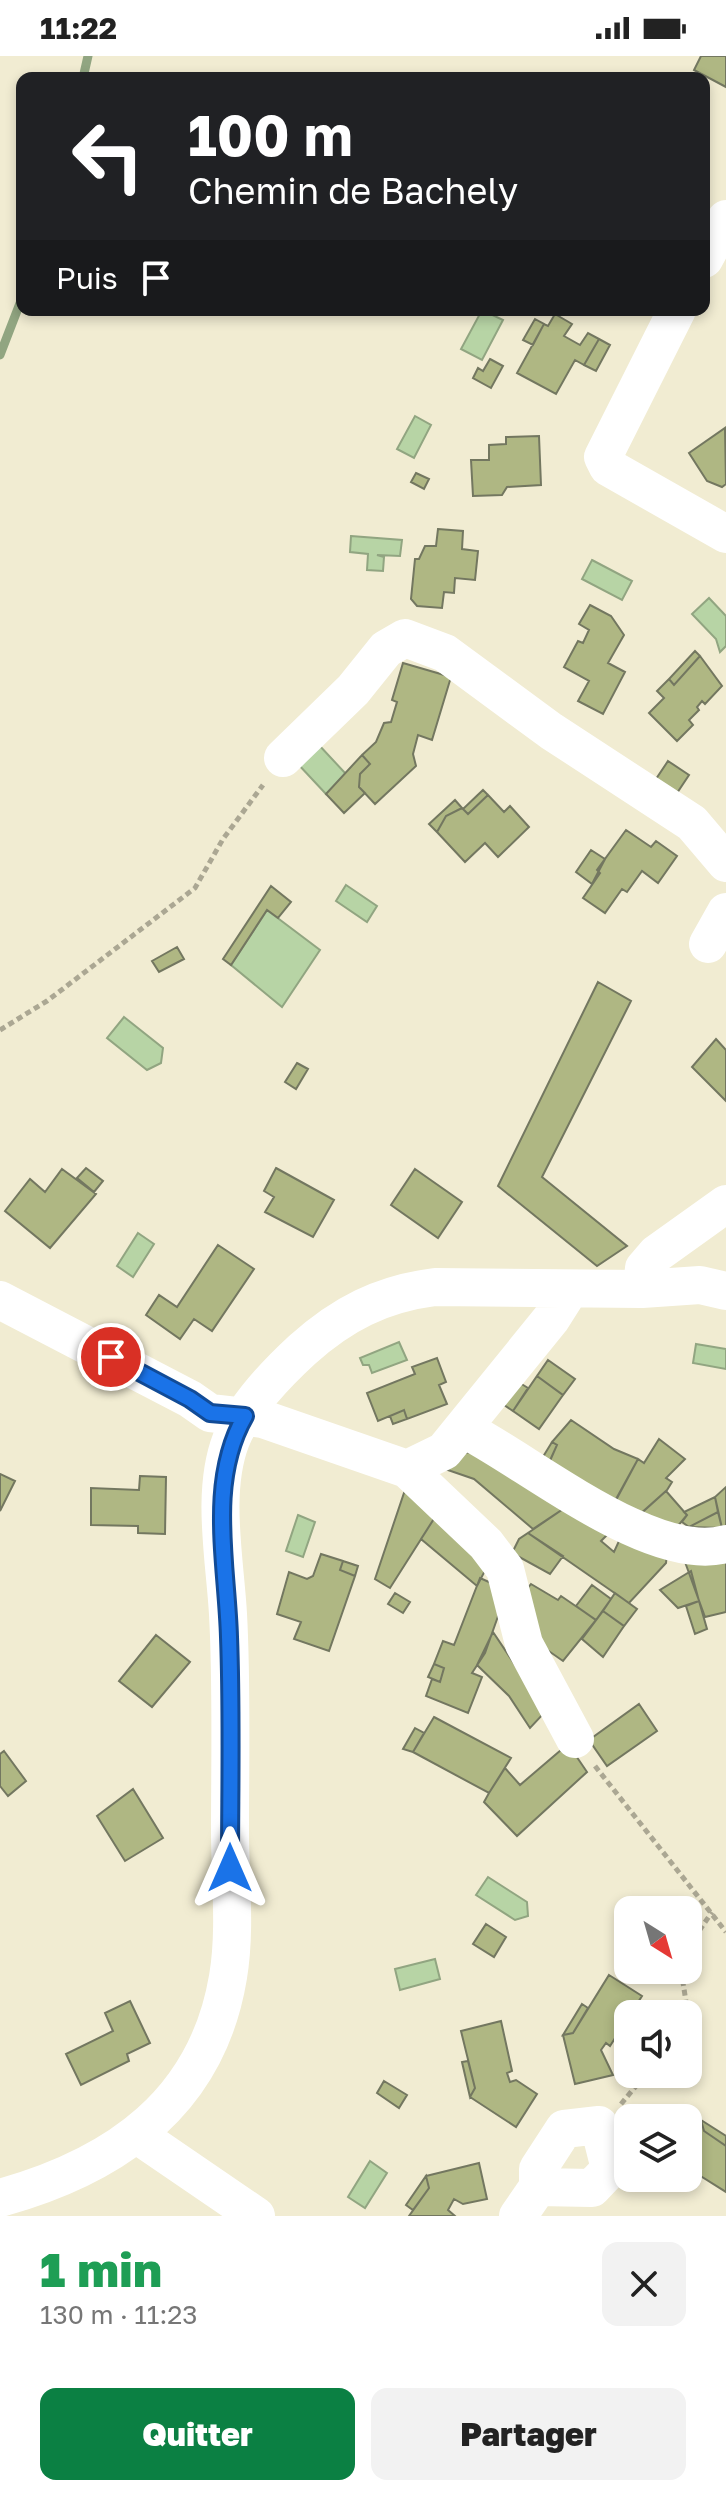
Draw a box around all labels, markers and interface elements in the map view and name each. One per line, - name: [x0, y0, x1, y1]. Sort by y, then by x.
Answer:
- text: 11:22: [40, 10, 117, 46]
- text: 100 m: [188, 101, 353, 168]
- icon: left: [56, 104, 160, 208]
- text: Chemin de Bachely: [188, 169, 518, 212]
- icon: arrive: [134, 256, 178, 300]
- text: Puis: [56, 260, 118, 296]
- pin: [77, 1323, 145, 1391]
- icon: arrive: [89, 1335, 133, 1379]
- position arrow: [188, 1826, 272, 1910]
- north arrow: [614, 1896, 702, 1984]
- map controls: [614, 1896, 702, 2192]
- button: sound: [614, 2000, 702, 2088]
- button: layers: [614, 2104, 702, 2192]
- text: 1 min: [40, 2240, 162, 2298]
- button: close: [602, 2242, 686, 2326]
- text: 130 m · 11:23: [40, 2299, 198, 2330]
- button: Quitter: [40, 2388, 355, 2480]
- button: Partager: [371, 2388, 686, 2480]

